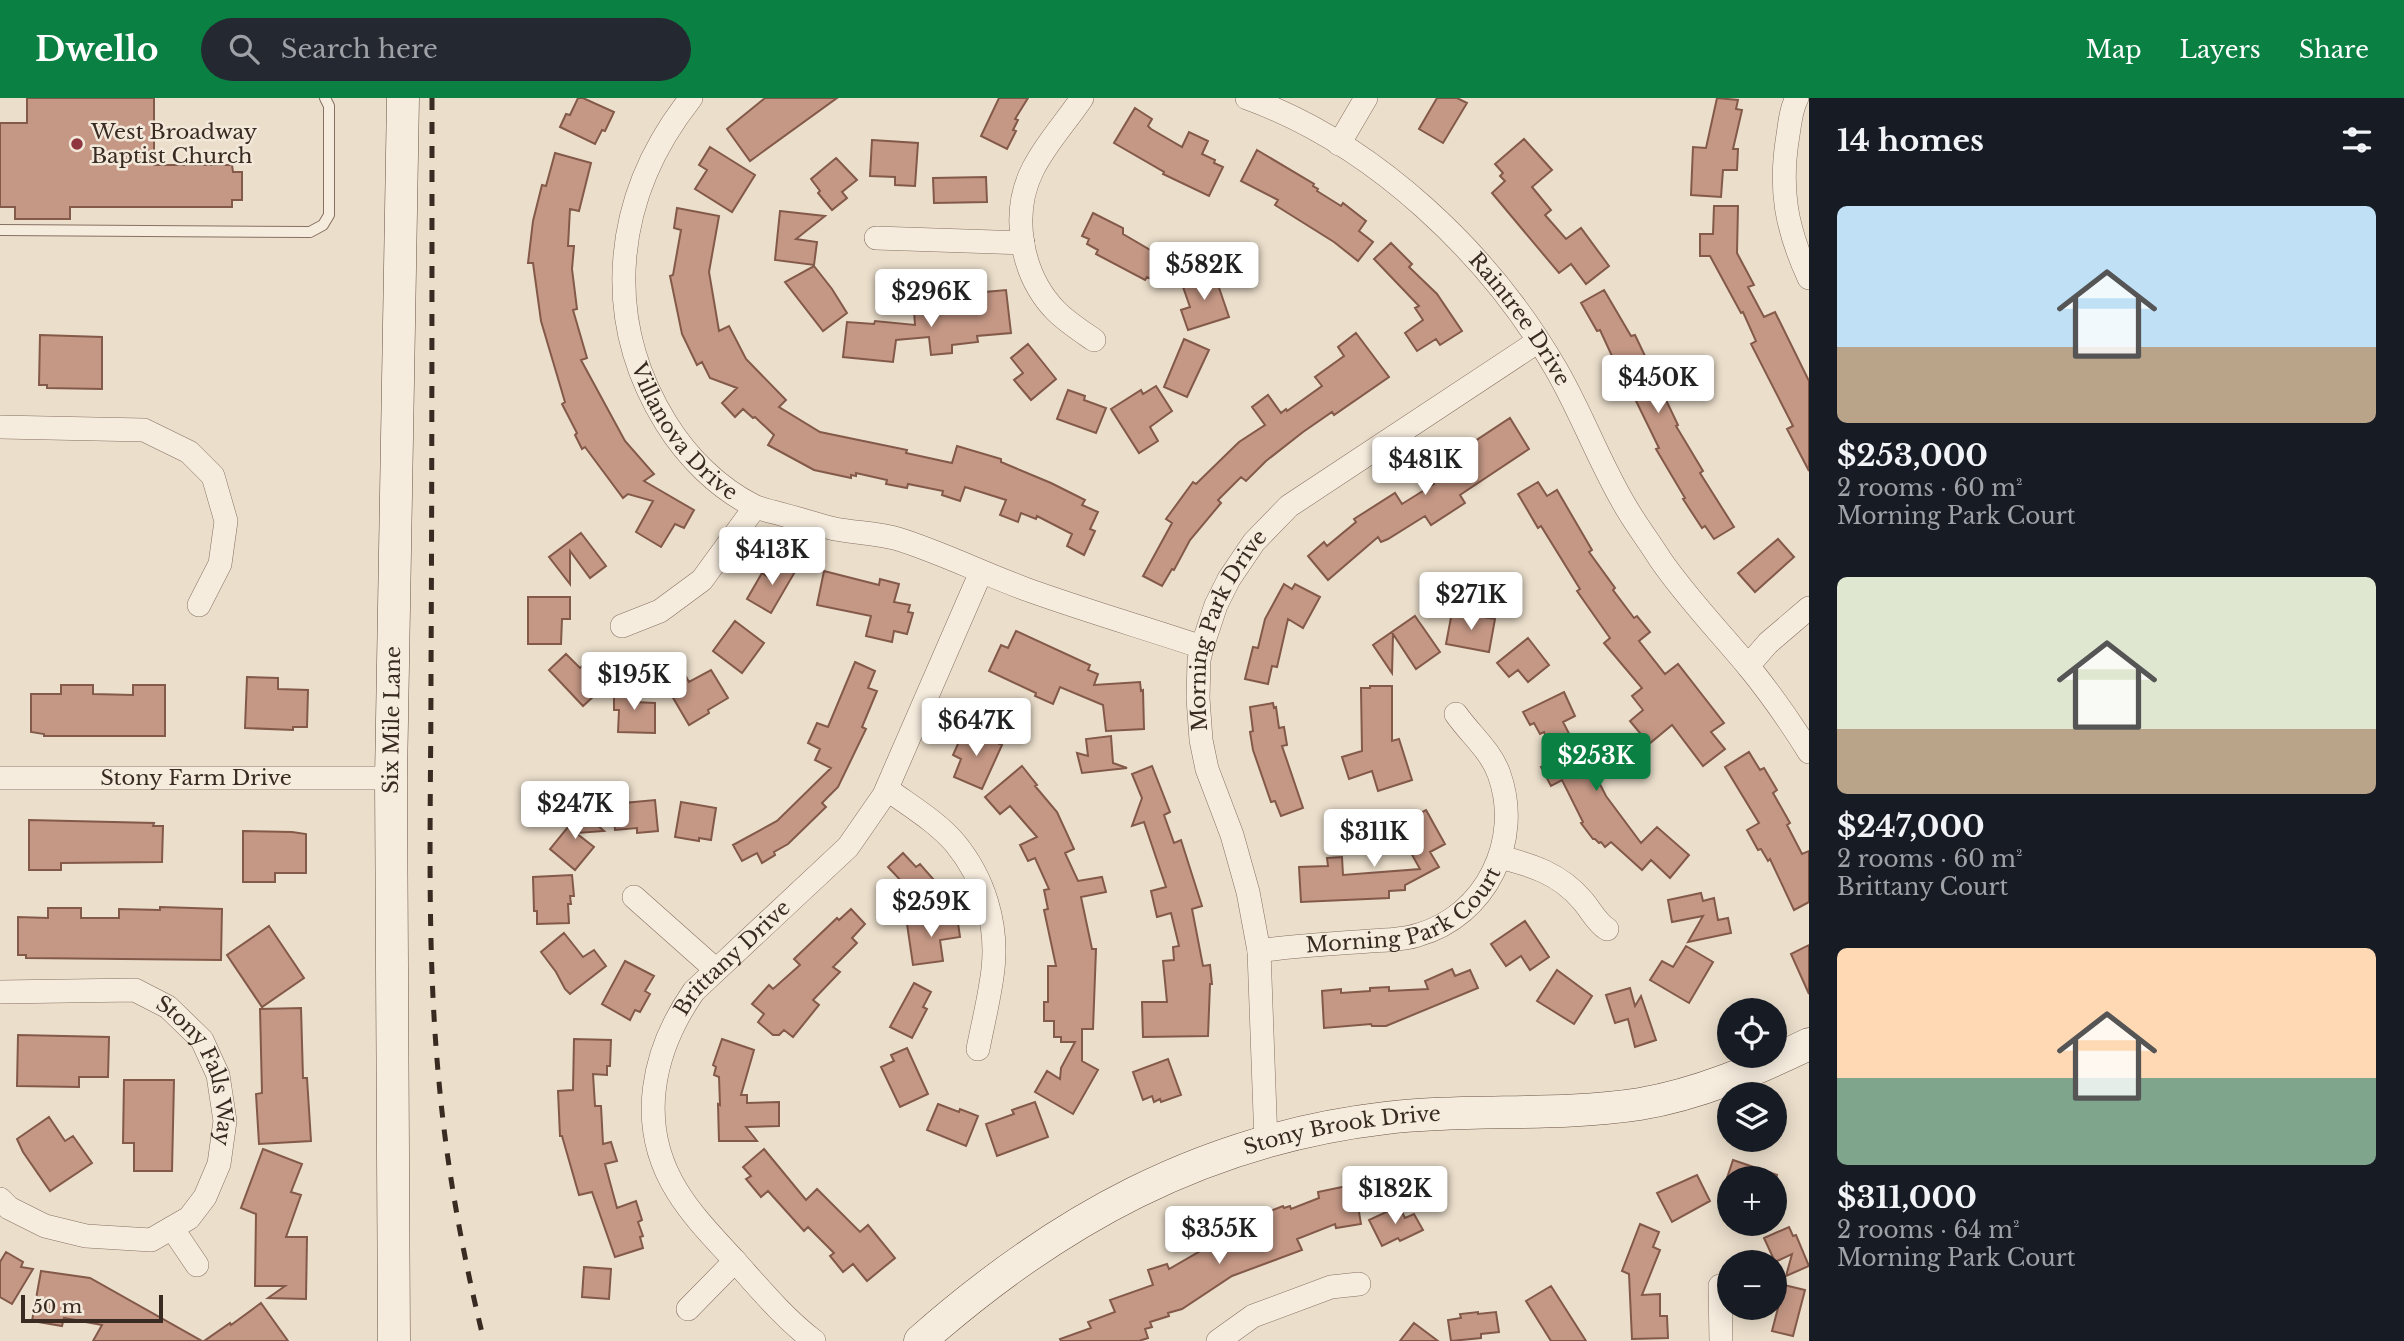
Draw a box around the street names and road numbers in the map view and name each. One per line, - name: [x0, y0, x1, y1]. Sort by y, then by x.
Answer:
- street label: Raintree Drive: [1463, 247, 1576, 390]
- street label: Villanova Drive: [625, 358, 743, 506]
- street label: Morning Park Drive: [1185, 524, 1272, 732]
- street label: Six Mile Lane: [378, 646, 406, 794]
- street label: Stony Farm Drive: [100, 765, 292, 791]
- street label: Morning Park Court: [1305, 863, 1507, 958]
- street label: Brittany Drive: [668, 895, 796, 1020]
- street label: Stony Falls Way: [152, 990, 238, 1148]
- street label: Stony Brook Drive: [1240, 1101, 1441, 1161]

